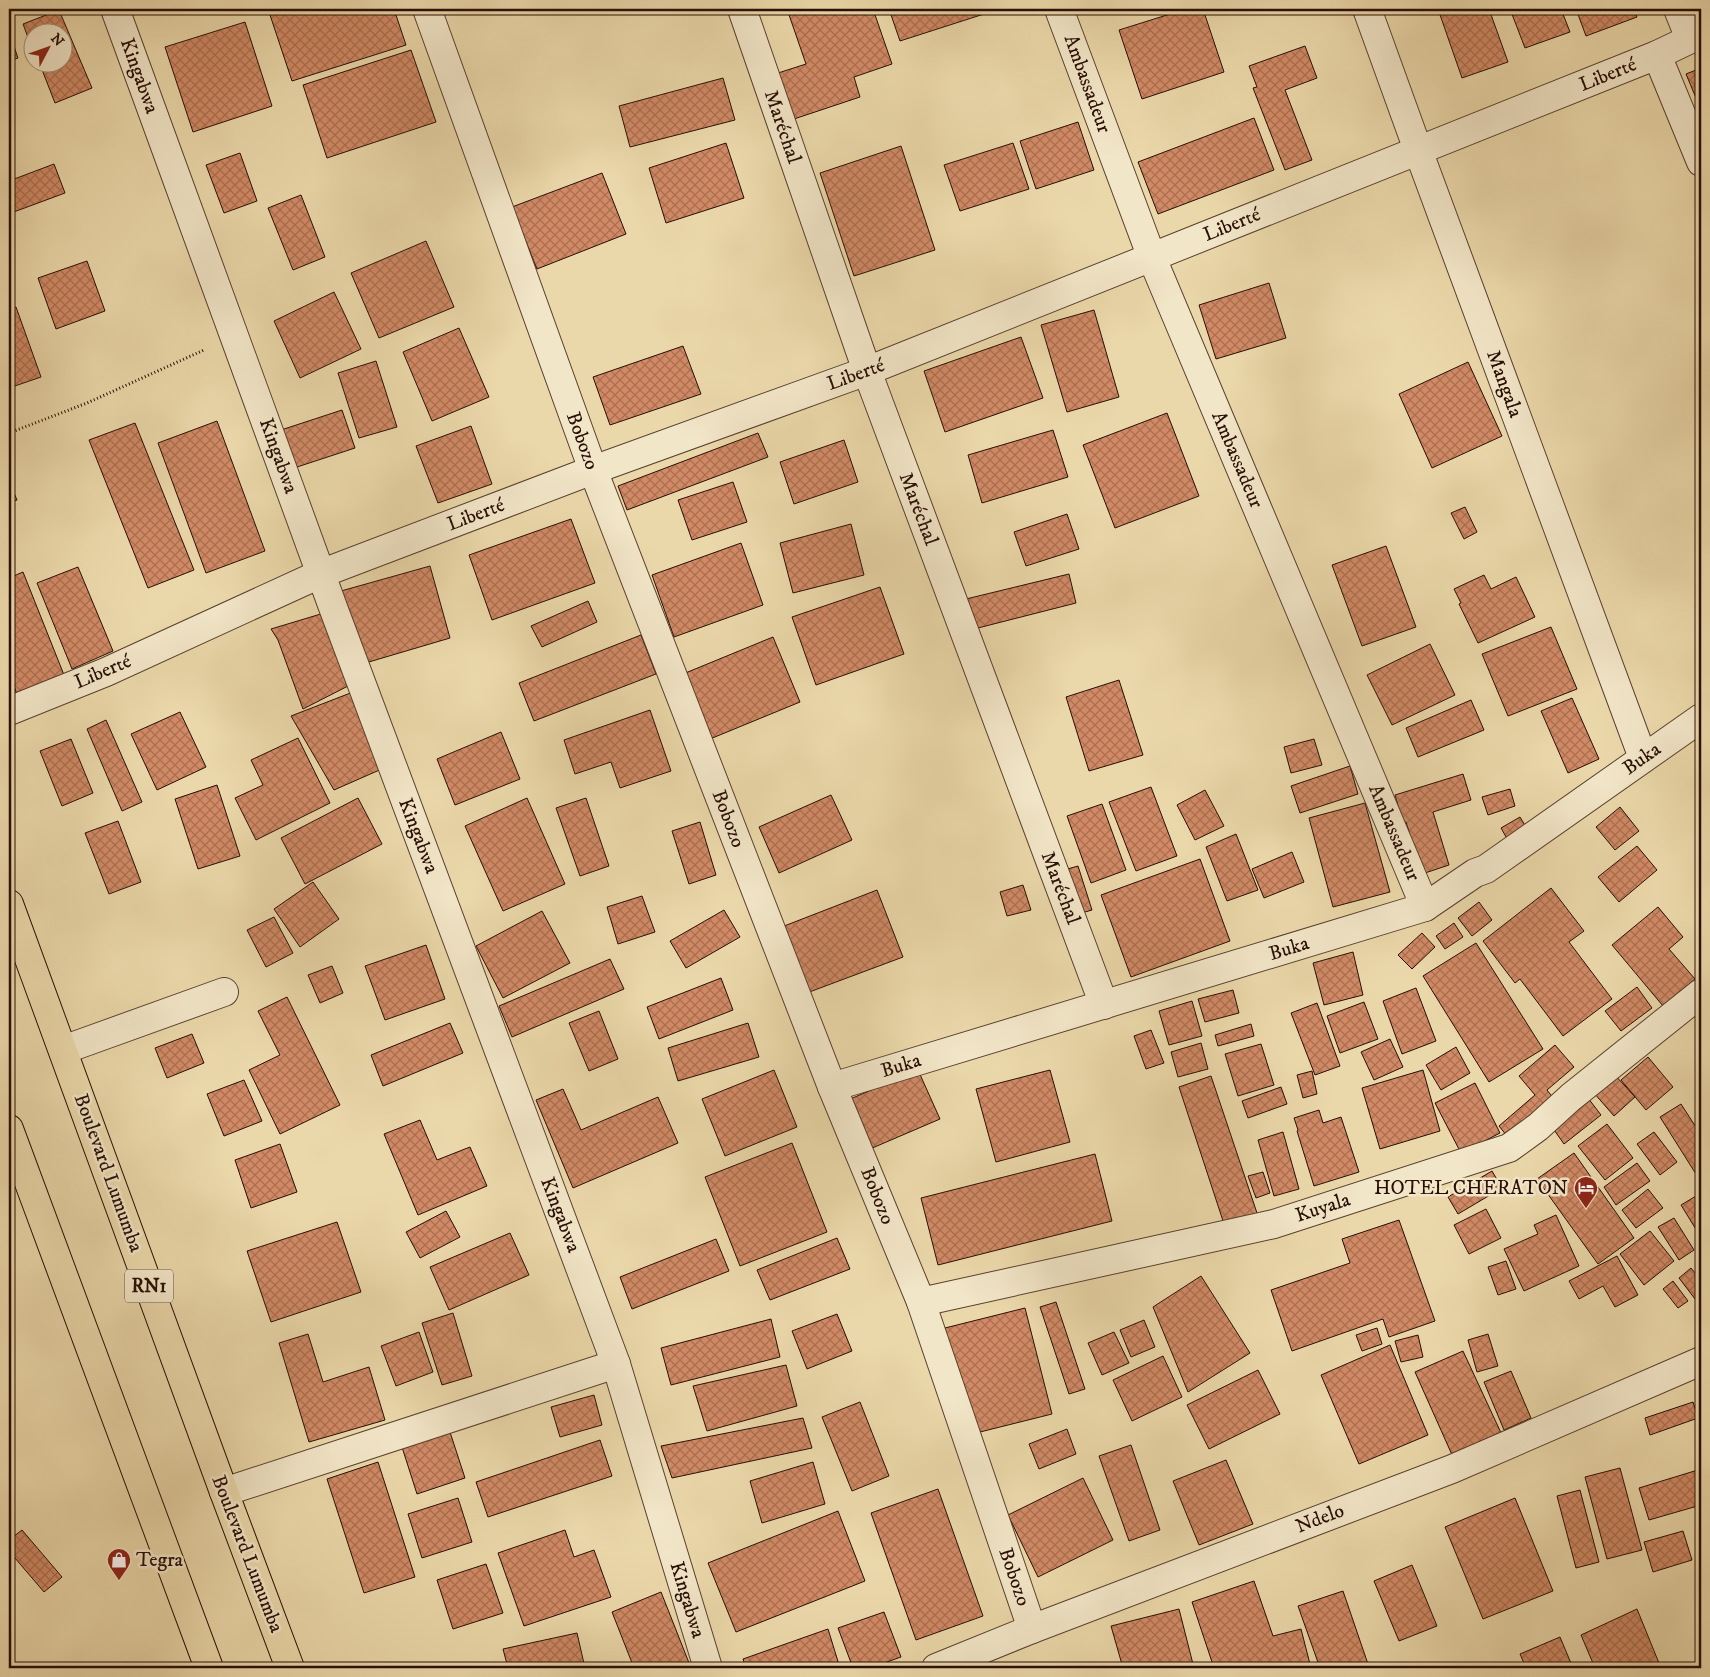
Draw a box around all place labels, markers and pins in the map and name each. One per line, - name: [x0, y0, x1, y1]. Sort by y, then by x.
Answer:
- hotel icon: HOTEL CHERATON: [1573, 1175, 1599, 1209]
- place label: HOTEL CHERATON: [1374, 1176, 1568, 1201]
- shop icon: Tegra: [106, 1547, 132, 1581]
- place label: Tegra: [136, 1548, 184, 1573]

